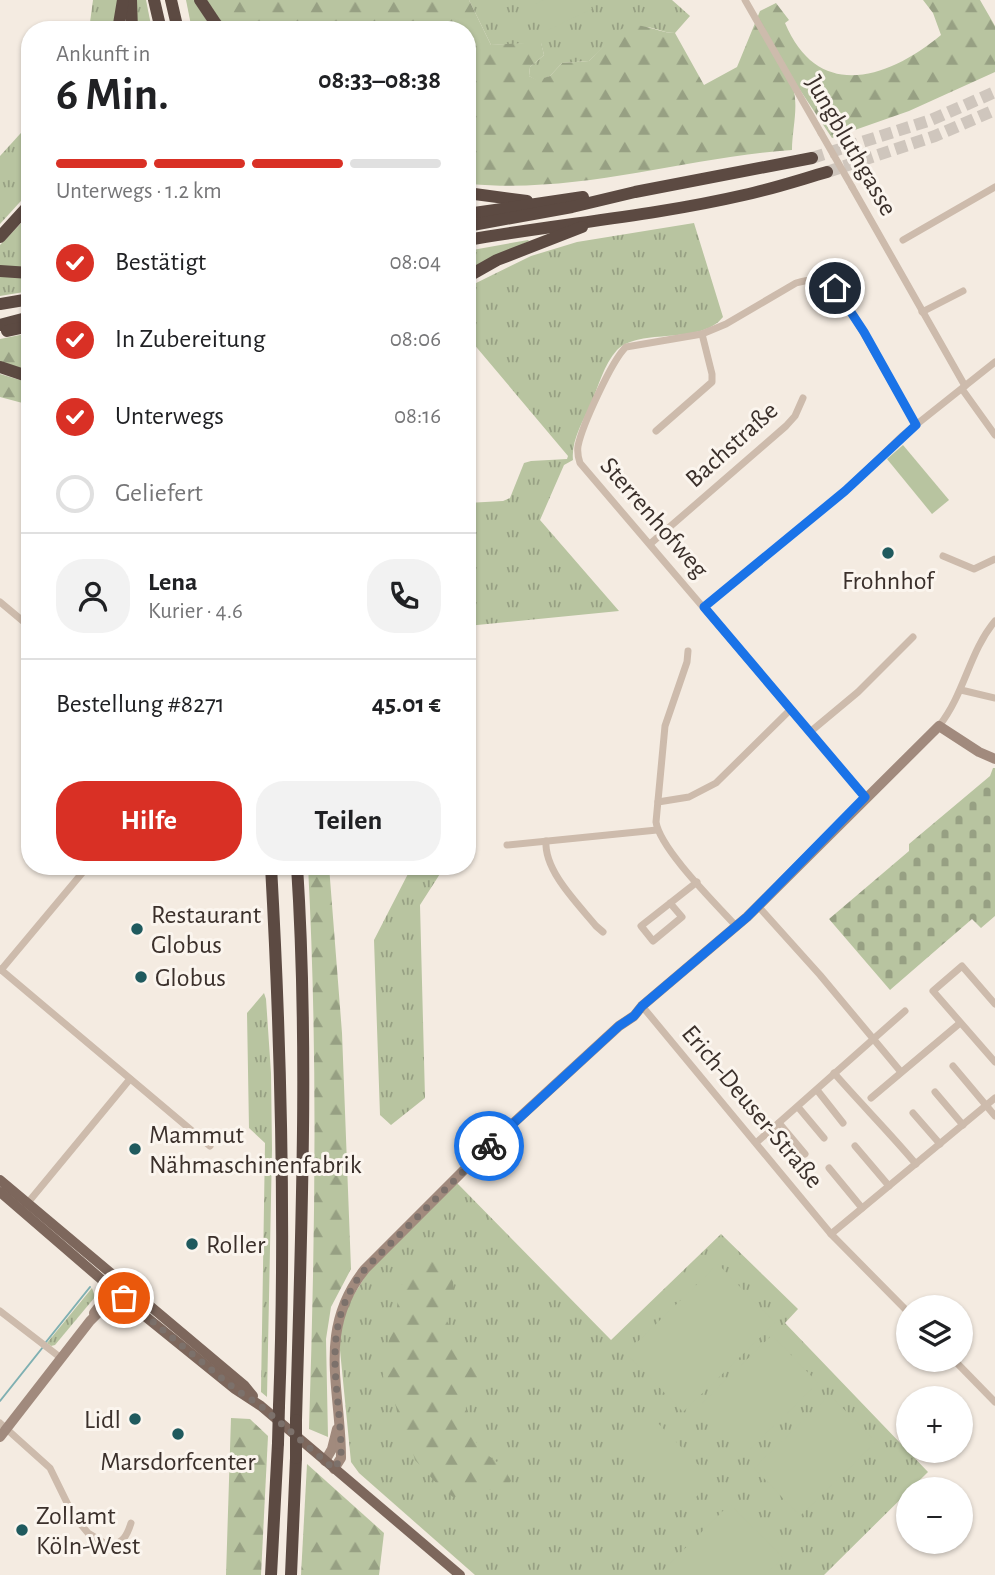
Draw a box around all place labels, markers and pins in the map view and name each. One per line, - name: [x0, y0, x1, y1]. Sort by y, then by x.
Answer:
- pin: [805, 258, 865, 318]
- marker: Frohnhof: [880, 545, 896, 561]
- place label: Frohnhof: [842, 568, 936, 594]
- place label: Restaurant Globus: [151, 902, 261, 958]
- marker: Restaurant Globus: [129, 921, 145, 937]
- place label: Globus: [155, 965, 226, 991]
- marker: Globus: [133, 969, 149, 985]
- place label: Mammut Nähmaschinenfabrik: [149, 1122, 362, 1178]
- marker: Mammut Nähmaschinenfabrik: [127, 1141, 143, 1157]
- place label: Roller: [206, 1232, 266, 1258]
- marker: Roller: [184, 1236, 200, 1252]
- pin: [94, 1268, 154, 1328]
- place label: Lidl: [84, 1407, 121, 1433]
- marker: Lidl: [127, 1411, 143, 1427]
- marker: Marsdorfcenter: [170, 1426, 186, 1442]
- place label: Marsdorfcenter: [100, 1449, 256, 1475]
- place label: Zollamt Köln-West: [36, 1503, 140, 1559]
- marker: Zollamt Köln-West: [14, 1522, 30, 1538]

